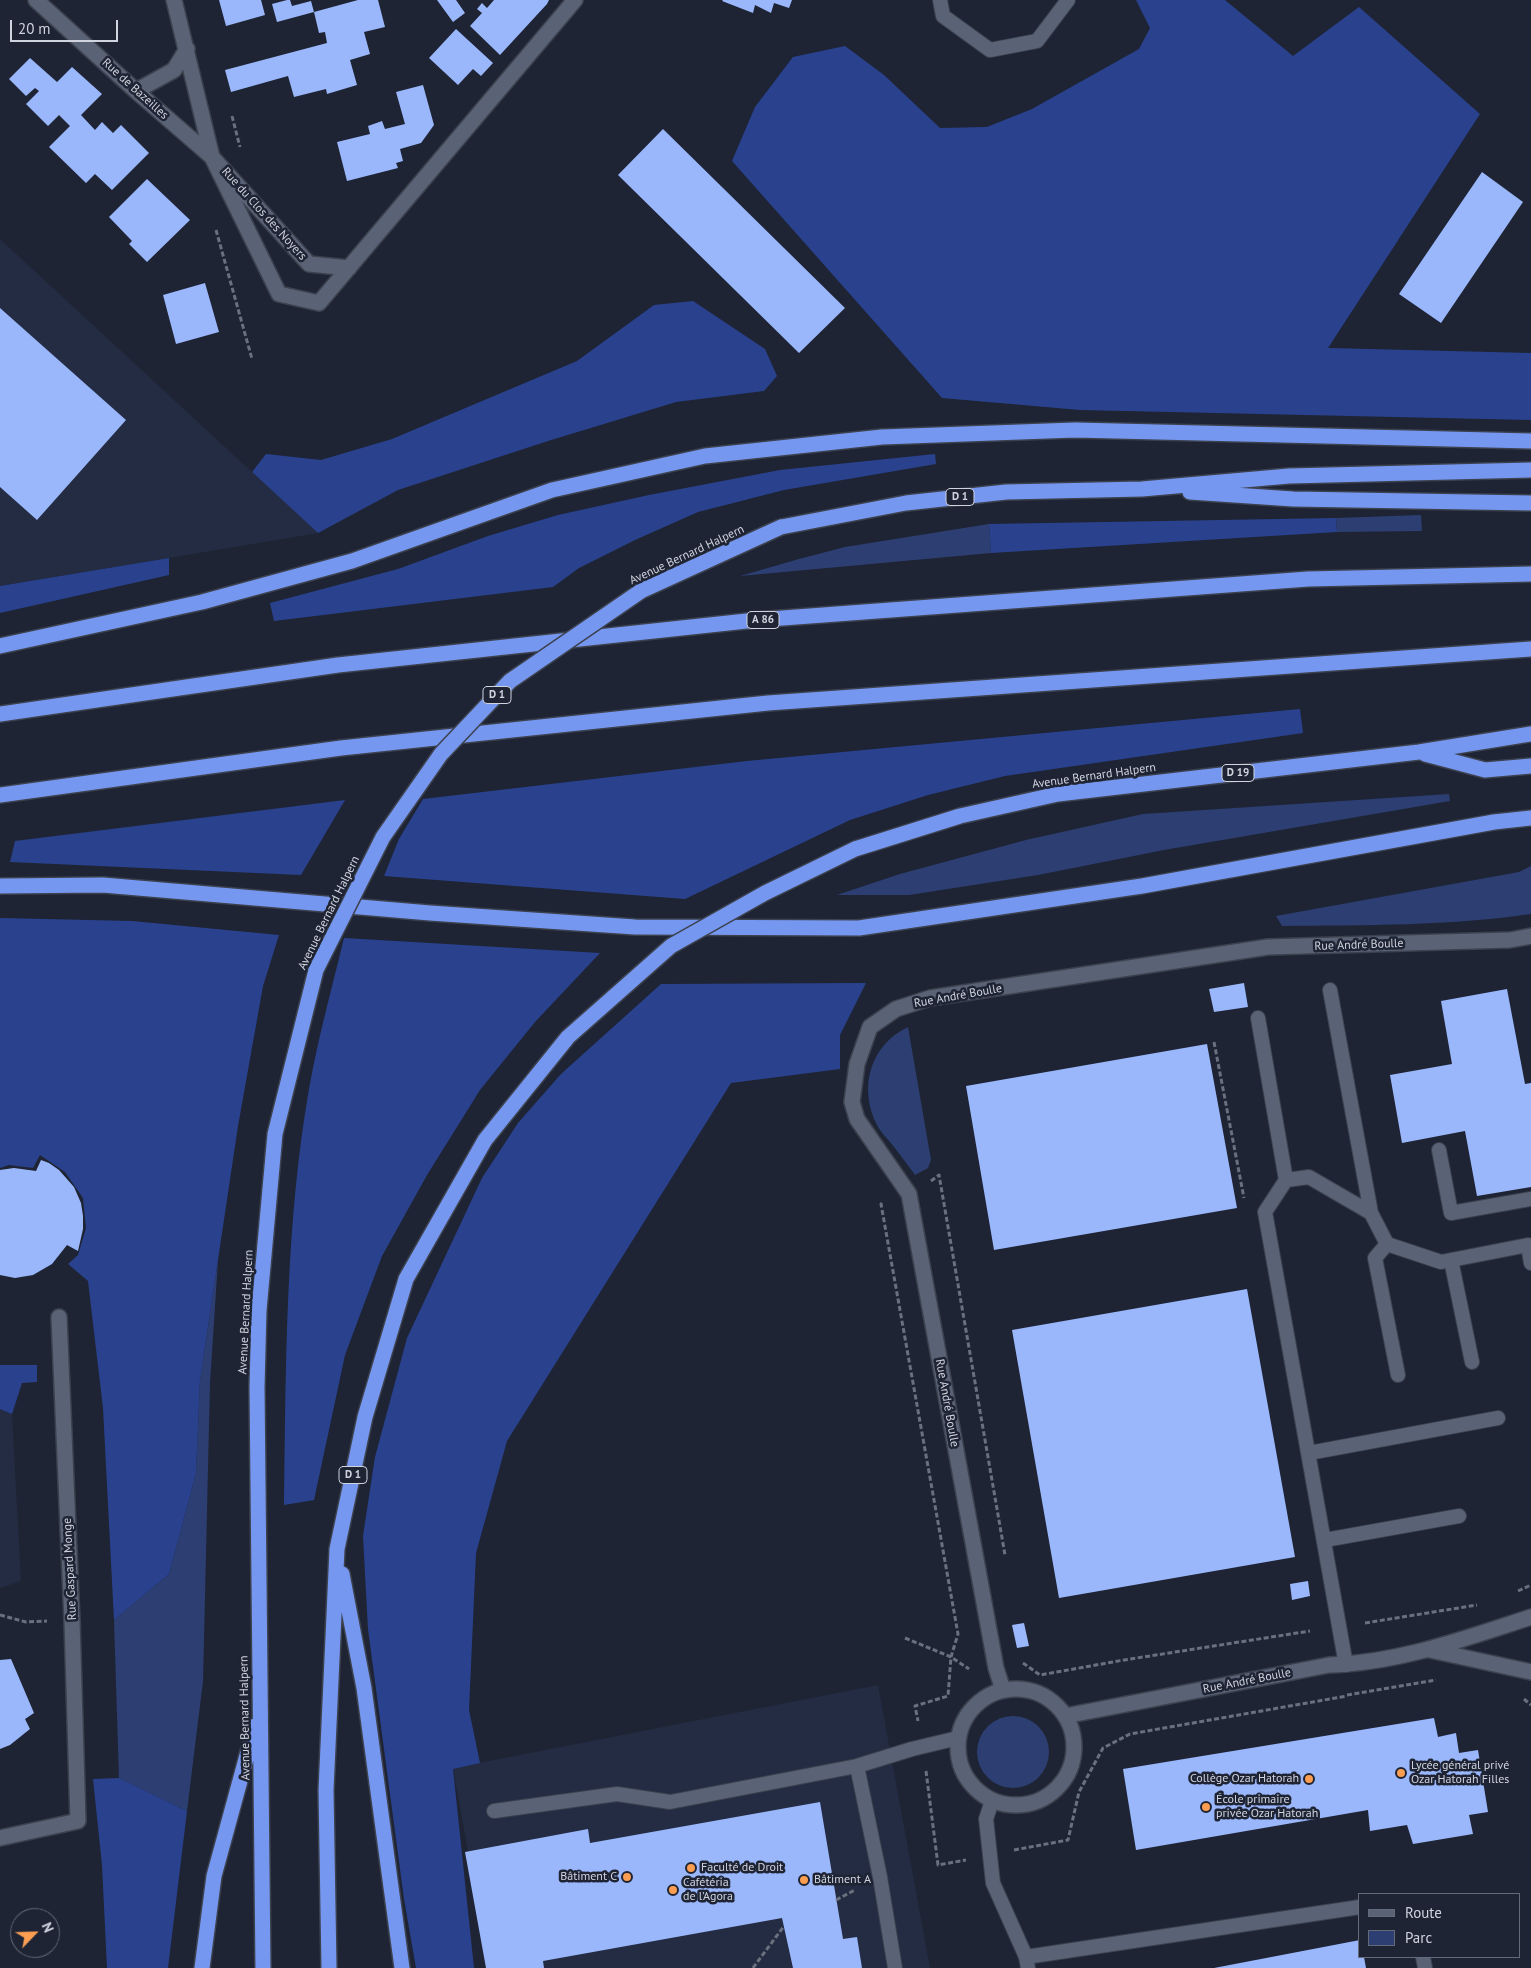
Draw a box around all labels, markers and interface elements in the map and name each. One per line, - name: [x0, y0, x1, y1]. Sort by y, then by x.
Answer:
- scale bar: [12, 10, 120, 42]
- text: 20 m: [18, 19, 51, 38]
- street label: Rue de Bazeilles: [99, 55, 171, 123]
- street label: Rue du Clos des Noyers: [219, 165, 309, 263]
- road number: D 1: [946, 488, 974, 506]
- street label: Avenue Bernard Halpern: [627, 522, 747, 588]
- road number: A 86: [747, 612, 779, 628]
- road number: D 1: [483, 686, 511, 704]
- street label: Avenue Bernard Halpern: [1031, 760, 1157, 792]
- road number: D 19: [1222, 764, 1254, 781]
- street label: Avenue Bernard Halpern: [295, 854, 363, 972]
- street label: Rue André Boulle: [1314, 936, 1404, 954]
- street label: Rue André Boulle: [913, 981, 1003, 1011]
- street label: Avenue Bernard Halpern: [236, 1249, 256, 1375]
- street label: Rue André Boulle: [932, 1358, 962, 1448]
- road number: D 1: [339, 1466, 367, 1484]
- street label: Rue Gaspard Monge: [60, 1518, 80, 1620]
- street label: Avenue Bernard Halpern: [237, 1655, 253, 1781]
- street label: Rue André Boulle: [1202, 1665, 1292, 1697]
- place label: Lycée général privé Ozar Hatorah Filles: [1411, 1759, 1509, 1787]
- marker: Lycée général privé Ozar Hatorah Filles: [1395, 1767, 1407, 1779]
- place label: Collège Ozar Hatorah: [1190, 1772, 1299, 1786]
- marker: Collège Ozar Hatorah: [1303, 1773, 1315, 1785]
- place label: École primaire privée Ozar Hatorah: [1216, 1793, 1318, 1821]
- marker: École primaire privée Ozar Hatorah: [1200, 1801, 1212, 1813]
- place label: Faculté de Droit: [701, 1861, 783, 1875]
- marker: Faculté de Droit: [685, 1862, 697, 1874]
- place label: Bâtiment C: [560, 1870, 617, 1884]
- marker: Bâtiment C: [621, 1871, 633, 1883]
- place label: Bâtiment A: [814, 1873, 871, 1887]
- marker: Bâtiment A: [798, 1874, 810, 1886]
- place label: Cafétéria de l’Agora: [683, 1876, 733, 1904]
- marker: Cafétéria de l’Agora: [667, 1884, 679, 1896]
- legend: [1358, 1893, 1521, 1958]
- text: Route: [1405, 1903, 1442, 1922]
- north arrow: [10, 1908, 60, 1958]
- text: N: [38, 1919, 58, 1935]
- text: Parc: [1405, 1928, 1432, 1947]

